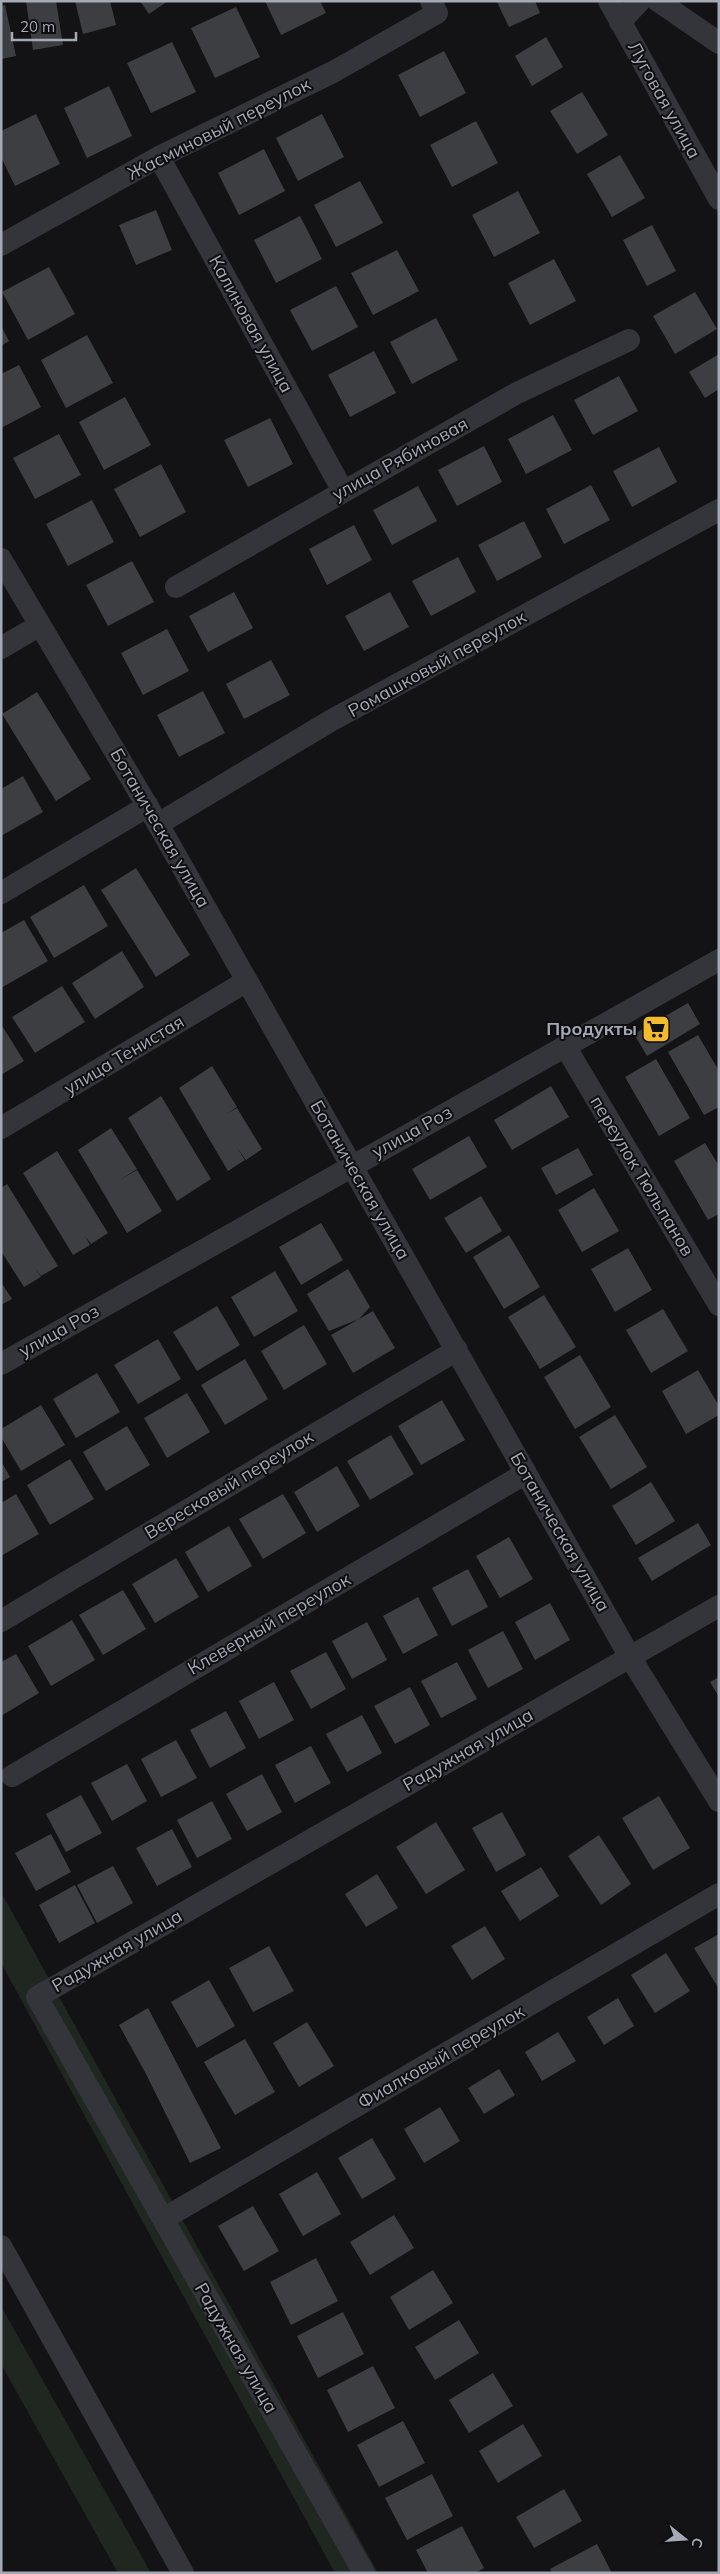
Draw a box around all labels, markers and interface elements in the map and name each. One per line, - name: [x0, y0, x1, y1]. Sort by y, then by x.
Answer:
- scale bar: [12, 10, 76, 42]
- text: 20 m: [20, 17, 55, 36]
- street label: Луговая улица: [623, 37, 706, 162]
- street label: Жасминовый переулок: [123, 72, 314, 185]
- street label: Калиновая улица: [204, 251, 299, 396]
- street label: улица Рябиновая: [328, 412, 472, 505]
- street label: Ромашковый переулок: [344, 605, 530, 722]
- street label: Ботаническая улица: [105, 744, 215, 912]
- street label: улица Тенистая: [59, 1010, 188, 1100]
- supermarket icon: Продукты: [641, 1014, 671, 1044]
- place label: Продукты: [546, 1017, 637, 1040]
- street label: переулок Тюльпанов: [585, 1091, 699, 1260]
- street label: Ботаническая улица: [305, 1096, 415, 1264]
- street label: улица Роз: [368, 1100, 456, 1163]
- street label: улица Роз: [15, 1299, 103, 1362]
- street label: Вересковый переулок: [140, 1425, 318, 1544]
- street label: Ботаническая улица: [505, 1448, 615, 1616]
- street label: Клеверный переулок: [183, 1567, 355, 1680]
- street label: Радужная улица: [399, 1703, 537, 1796]
- street label: Радужная улица: [48, 1904, 186, 1997]
- street label: Фиалковый переулок: [353, 1999, 528, 2114]
- street label: Радужная улица: [190, 2279, 283, 2417]
- north arrow: [660, 2514, 710, 2564]
- text: С: [687, 2536, 707, 2550]

